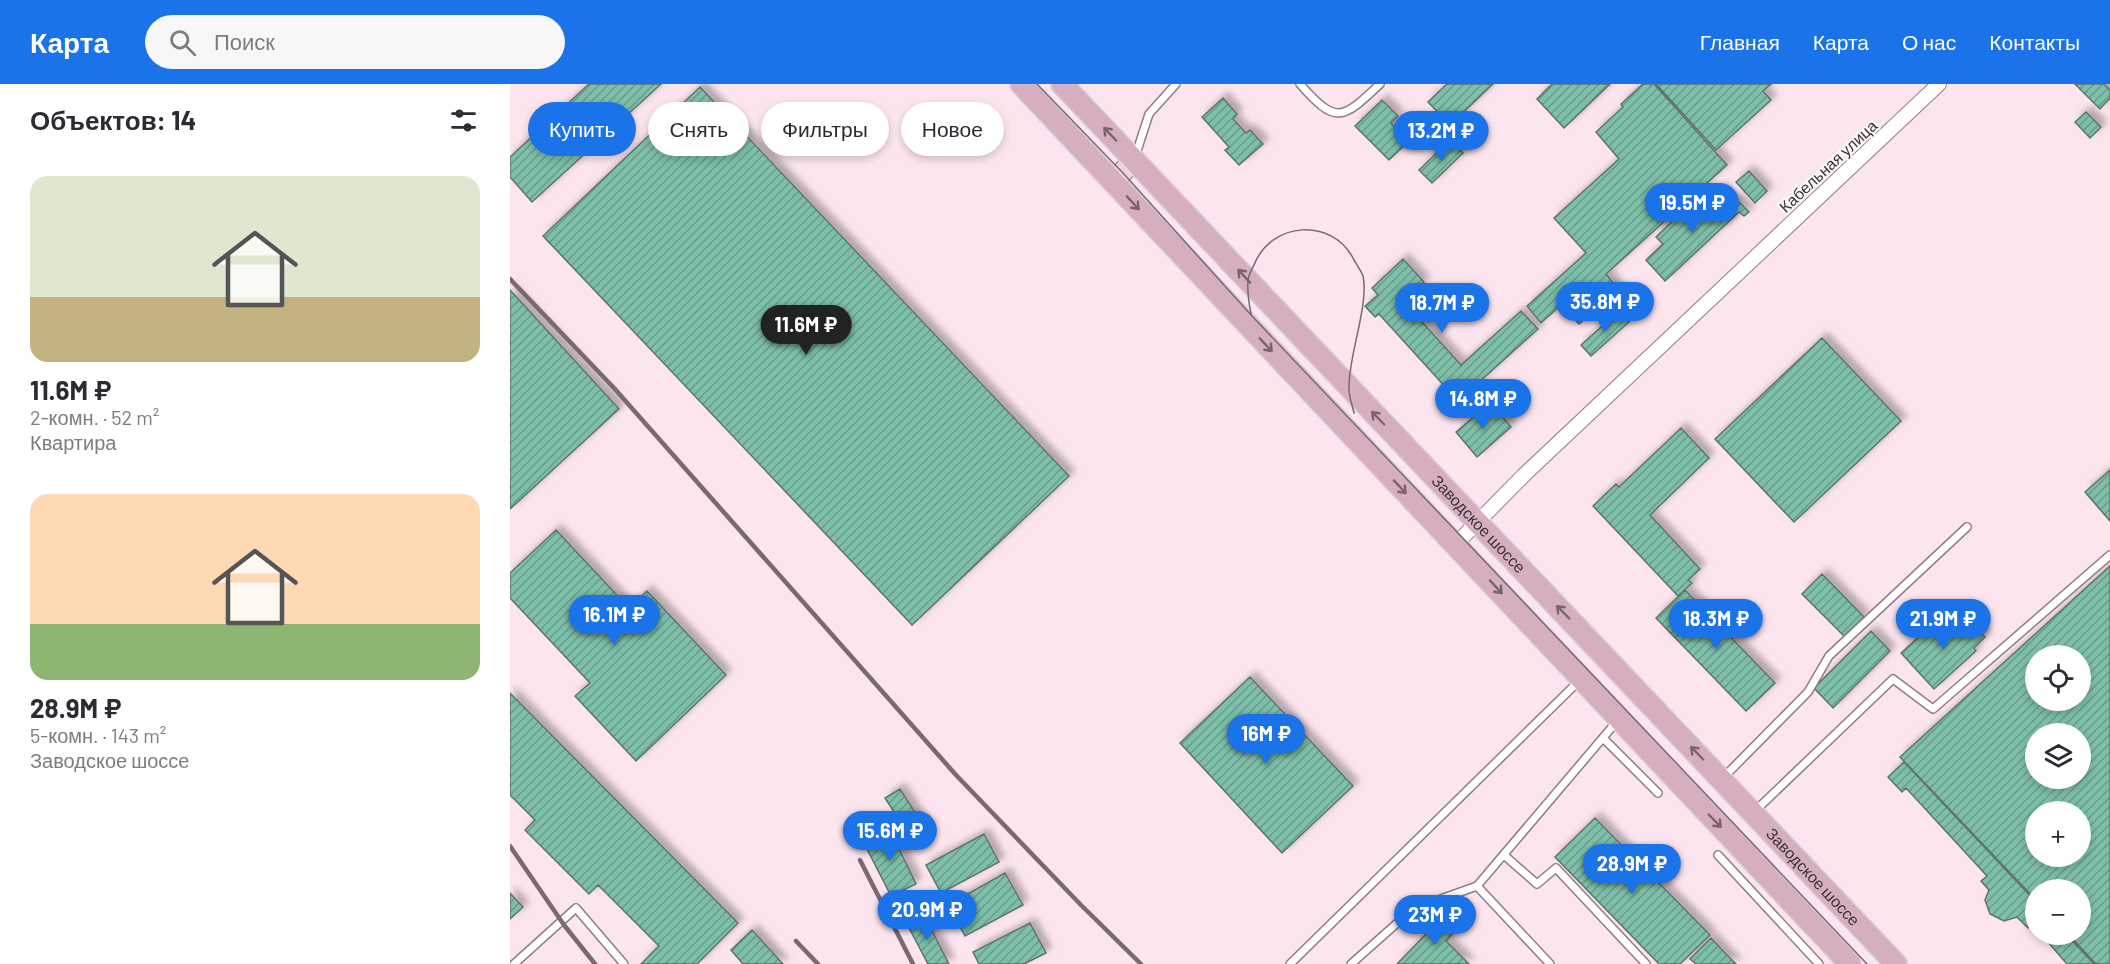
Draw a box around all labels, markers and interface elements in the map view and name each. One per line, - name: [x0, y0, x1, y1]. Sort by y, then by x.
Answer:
- search box: [145, 15, 565, 69]
- text: Карта: [30, 25, 109, 59]
- icon: search: [166, 26, 199, 59]
- text: Поиск: [214, 28, 275, 54]
- text: Главная: [1700, 29, 1780, 54]
- text: Карта: [1813, 29, 1869, 54]
- text: О нас: [1902, 29, 1956, 54]
- text: Контакты: [1989, 29, 2080, 54]
- chip: Купить: [528, 102, 636, 156]
- chip: Снять: [648, 102, 749, 156]
- chip: Фильтры: [761, 102, 889, 156]
- chip: Новое: [901, 102, 1004, 156]
- text: Объектов: 14: [30, 104, 196, 135]
- icon: filters: [447, 104, 480, 137]
- pin: 13.2M ₽: [1386, 111, 1496, 162]
- street label: Кабельная улица: [1775, 115, 1881, 216]
- text: 13.2M ₽: [1408, 118, 1474, 142]
- one-way arrow: [1103, 127, 1118, 142]
- pin: 19.5M ₽: [1637, 183, 1747, 234]
- text: 19.5M ₽: [1659, 190, 1725, 214]
- one-way arrow: [1126, 195, 1140, 210]
- icon: home: [201, 215, 309, 323]
- one-way arrow: [1237, 269, 1251, 284]
- pin: 35.8M ₽: [1550, 282, 1660, 333]
- pin: 18.7M ₽: [1387, 283, 1497, 334]
- text: 35.8M ₽: [1570, 289, 1640, 313]
- text: 18.7M ₽: [1409, 290, 1475, 314]
- pin: 11.6M ₽: [751, 305, 861, 356]
- text: 11.6M ₽: [775, 312, 837, 336]
- one-way arrow: [1259, 337, 1273, 352]
- text: 11.6M ₽: [30, 374, 112, 405]
- pin: 14.8M ₽: [1428, 379, 1538, 430]
- text: 14.8M ₽: [1449, 386, 1517, 410]
- text: 2-комн. · 52 m²: [30, 405, 159, 429]
- one-way arrow: [1371, 410, 1385, 425]
- text: Квартира: [30, 430, 116, 454]
- street label: Заводское шоссе: [1428, 471, 1530, 576]
- one-way arrow: [1393, 479, 1407, 494]
- icon: home: [201, 533, 309, 641]
- one-way arrow: [1489, 579, 1503, 594]
- pin: 16.1M ₽: [559, 595, 669, 646]
- pin: 18.3M ₽: [1661, 599, 1771, 650]
- pin: 21.9M ₽: [1888, 599, 1998, 650]
- text: 16.1M ₽: [583, 602, 645, 626]
- one-way arrow: [1556, 605, 1570, 620]
- text: 18.3M ₽: [1683, 606, 1749, 630]
- text: 21.9M ₽: [1910, 606, 1976, 630]
- map controls: [2025, 645, 2091, 945]
- button: locate: [2025, 645, 2091, 711]
- text: 28.9M ₽: [30, 692, 121, 723]
- pin: 16M ₽: [1224, 714, 1308, 765]
- text: 16M ₽: [1241, 721, 1291, 745]
- text: 5-комн. · 143 m²: [30, 723, 166, 747]
- button: layers: [2025, 723, 2091, 789]
- one-way arrow: [1691, 746, 1705, 761]
- text: Заводское шоссе: [30, 748, 189, 772]
- button: +: [2025, 801, 2091, 867]
- pin: 15.6M ₽: [835, 811, 945, 862]
- one-way arrow: [1707, 814, 1722, 829]
- text: 15.6M ₽: [857, 818, 923, 842]
- street label: Заводское шоссе: [1763, 823, 1864, 929]
- pin: 28.9M ₽: [1577, 844, 1687, 895]
- text: 28.9M ₽: [1597, 851, 1667, 875]
- button: −: [2025, 879, 2091, 945]
- pin: 20.9M ₽: [872, 890, 982, 941]
- pin: 23M ₽: [1393, 895, 1477, 946]
- text: 20.9M ₽: [892, 897, 962, 921]
- text: 23M ₽: [1408, 902, 1462, 926]

